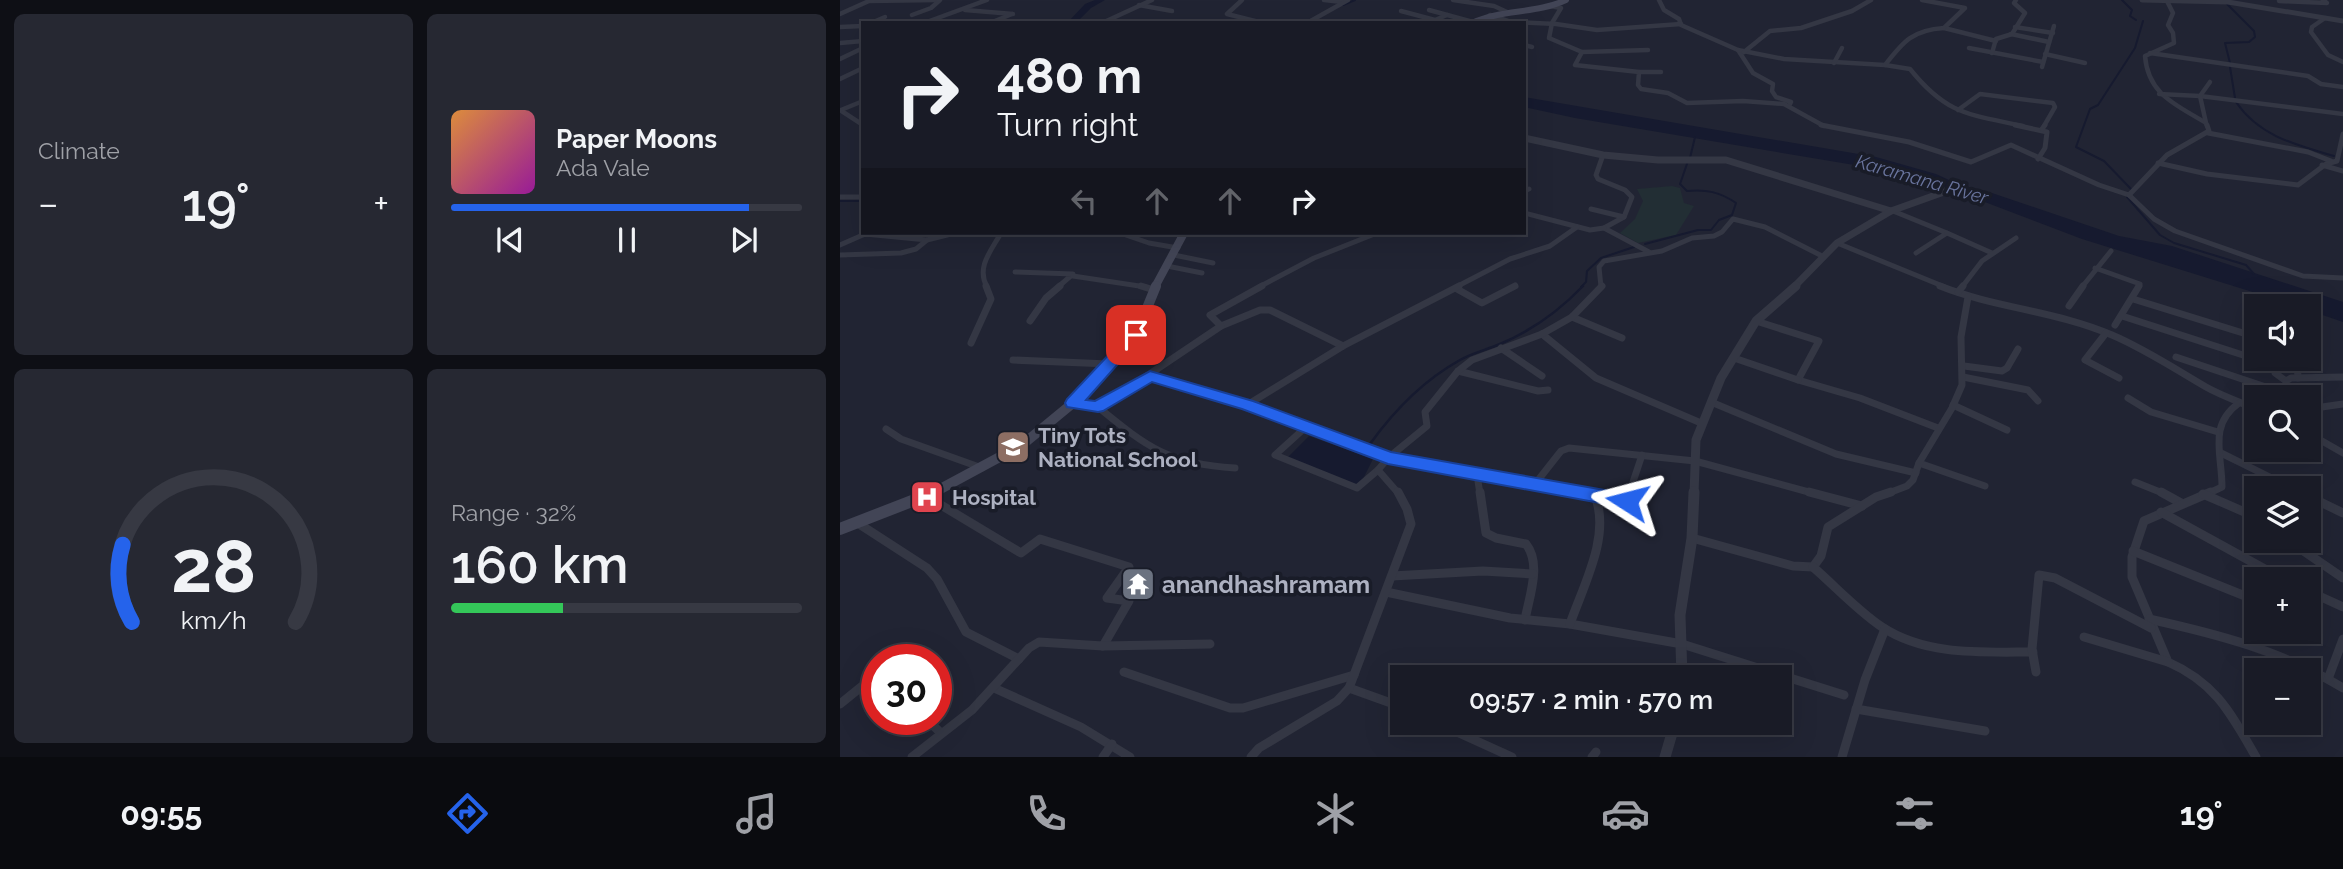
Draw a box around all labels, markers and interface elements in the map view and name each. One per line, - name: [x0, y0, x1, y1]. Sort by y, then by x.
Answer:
- text: 480 m: [997, 47, 1142, 104]
- icon: right: [882, 49, 973, 140]
- text: Turn right: [997, 106, 1138, 143]
- text: Paper Moons: [556, 124, 717, 154]
- text: Climate: [38, 137, 120, 164]
- water label: Karamana River: [1853, 150, 1992, 209]
- text: Ada Vale: [556, 154, 650, 181]
- text: 19°: [182, 172, 250, 233]
- text: −: [38, 181, 58, 226]
- text: +: [373, 181, 389, 226]
- icon: left: [1065, 182, 1103, 220]
- icon: ahead: [1138, 182, 1176, 220]
- icon: ahead: [1211, 182, 1249, 220]
- icon: right: [1284, 182, 1322, 220]
- icon: previous: [491, 221, 529, 259]
- icon: pause: [608, 221, 646, 259]
- icon: next: [725, 221, 763, 259]
- map controls: [2244, 294, 2321, 735]
- button: sound: [2244, 294, 2321, 371]
- pin: [1106, 305, 1166, 365]
- icon: arrive: [1117, 316, 1155, 354]
- button: search: [2244, 385, 2321, 462]
- place label: Tiny Tots National School: [1038, 423, 1198, 472]
- school or university icon: Tiny Tots National School: [994, 428, 1032, 466]
- position arrow: [1590, 464, 1664, 538]
- button: layers: [2244, 476, 2321, 553]
- hospital icon: Hospital: [908, 478, 946, 516]
- place label: Hospital: [952, 485, 1036, 510]
- text: Range · 32%: [451, 499, 576, 526]
- text: 28: [171, 524, 256, 609]
- text: 160 km: [451, 534, 629, 595]
- temple icon: anandhashramam: [1119, 565, 1157, 603]
- button: +: [2244, 567, 2321, 644]
- place label: anandhashramam: [1162, 570, 1370, 599]
- text: km/h: [181, 605, 246, 635]
- speed limit sign: 30: [861, 644, 952, 735]
- button: −: [2244, 658, 2321, 735]
- text: 09:57 · 2 min · 570 m: [1469, 685, 1713, 715]
- icon: directions: [443, 789, 492, 838]
- icon: music: [732, 789, 781, 838]
- icon: phone: [1022, 789, 1071, 838]
- icon: climate: [1311, 789, 1360, 838]
- icon: car: [1601, 789, 1650, 838]
- icon: filters: [1890, 789, 1939, 838]
- text: 09:55: [120, 795, 202, 832]
- text: 19°: [2180, 795, 2223, 832]

